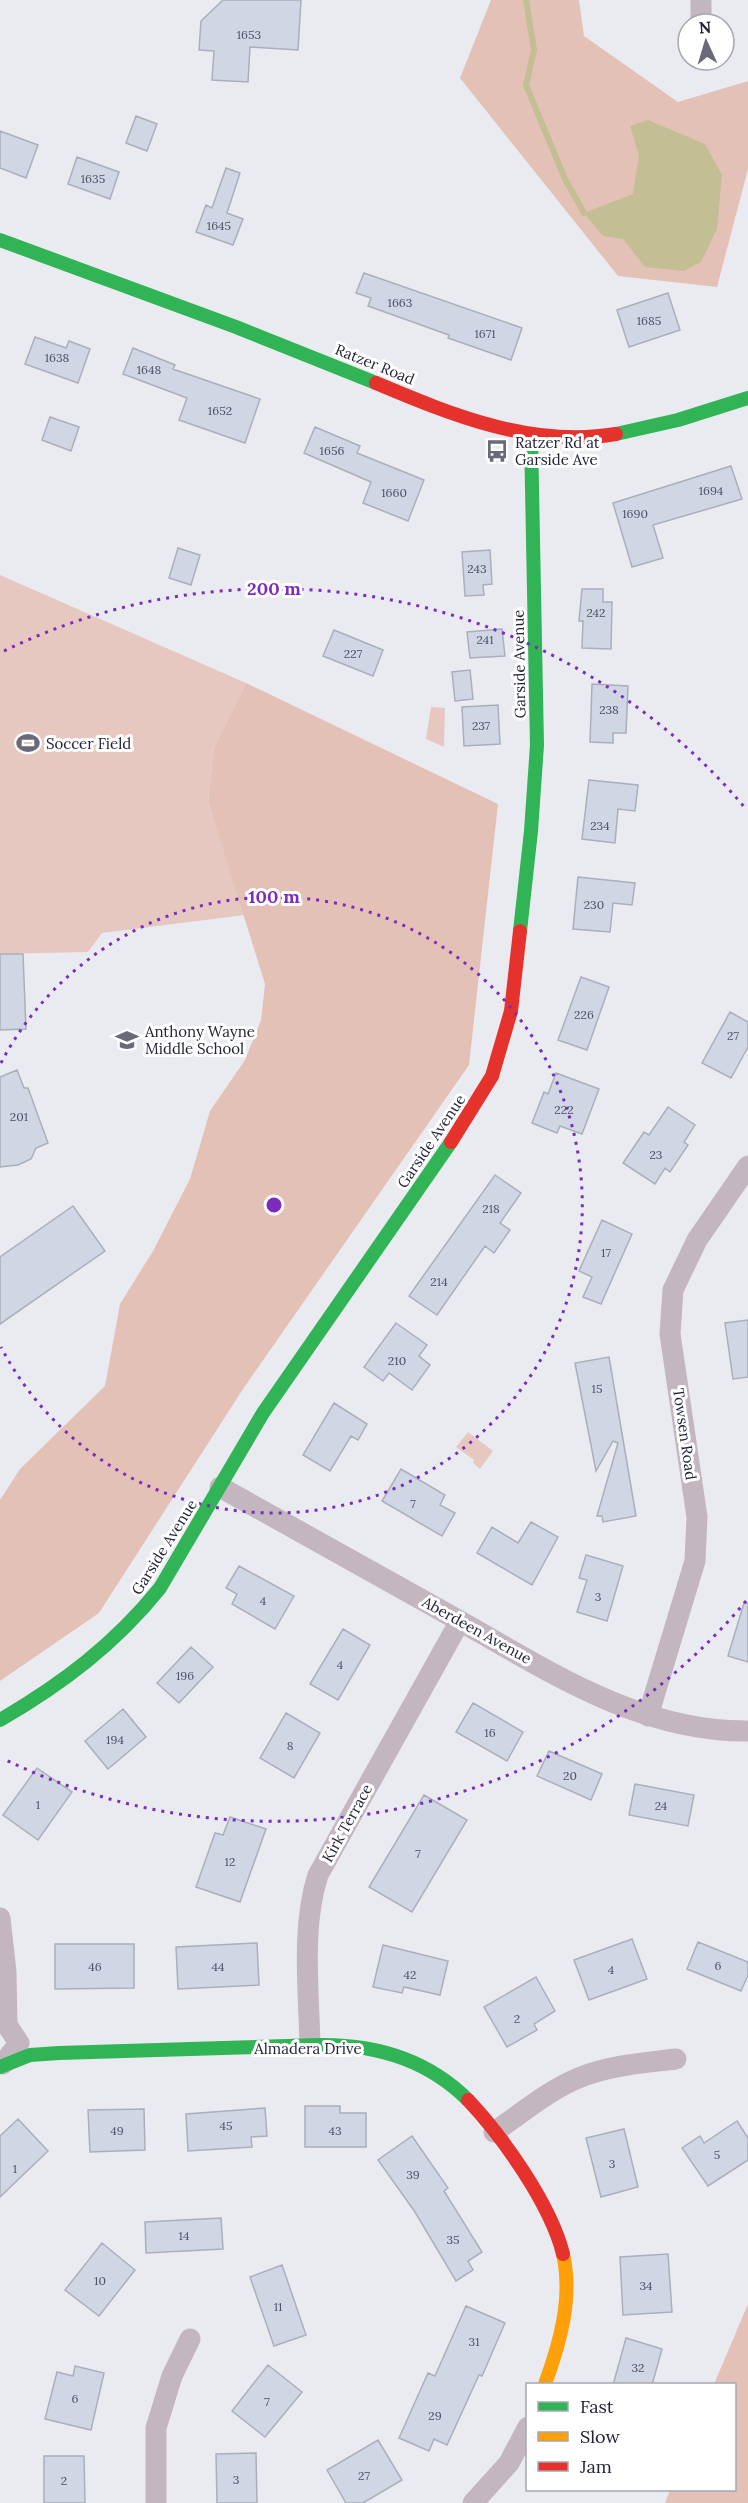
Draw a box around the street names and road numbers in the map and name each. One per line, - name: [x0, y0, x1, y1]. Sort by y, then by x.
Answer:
- street label: Ratzer Road: [333, 339, 417, 389]
- street label: Garside Avenue: [509, 609, 529, 719]
- street label: Garside Avenue: [393, 1091, 469, 1191]
- street label: Towsen Road: [669, 1387, 701, 1481]
- street label: Garside Avenue: [127, 1496, 201, 1598]
- street label: Aberdeen Avenue: [418, 1592, 535, 1668]
- street label: Kirk Terrace: [318, 1781, 376, 1865]
- street label: Almadera Drive: [253, 2039, 362, 2058]

